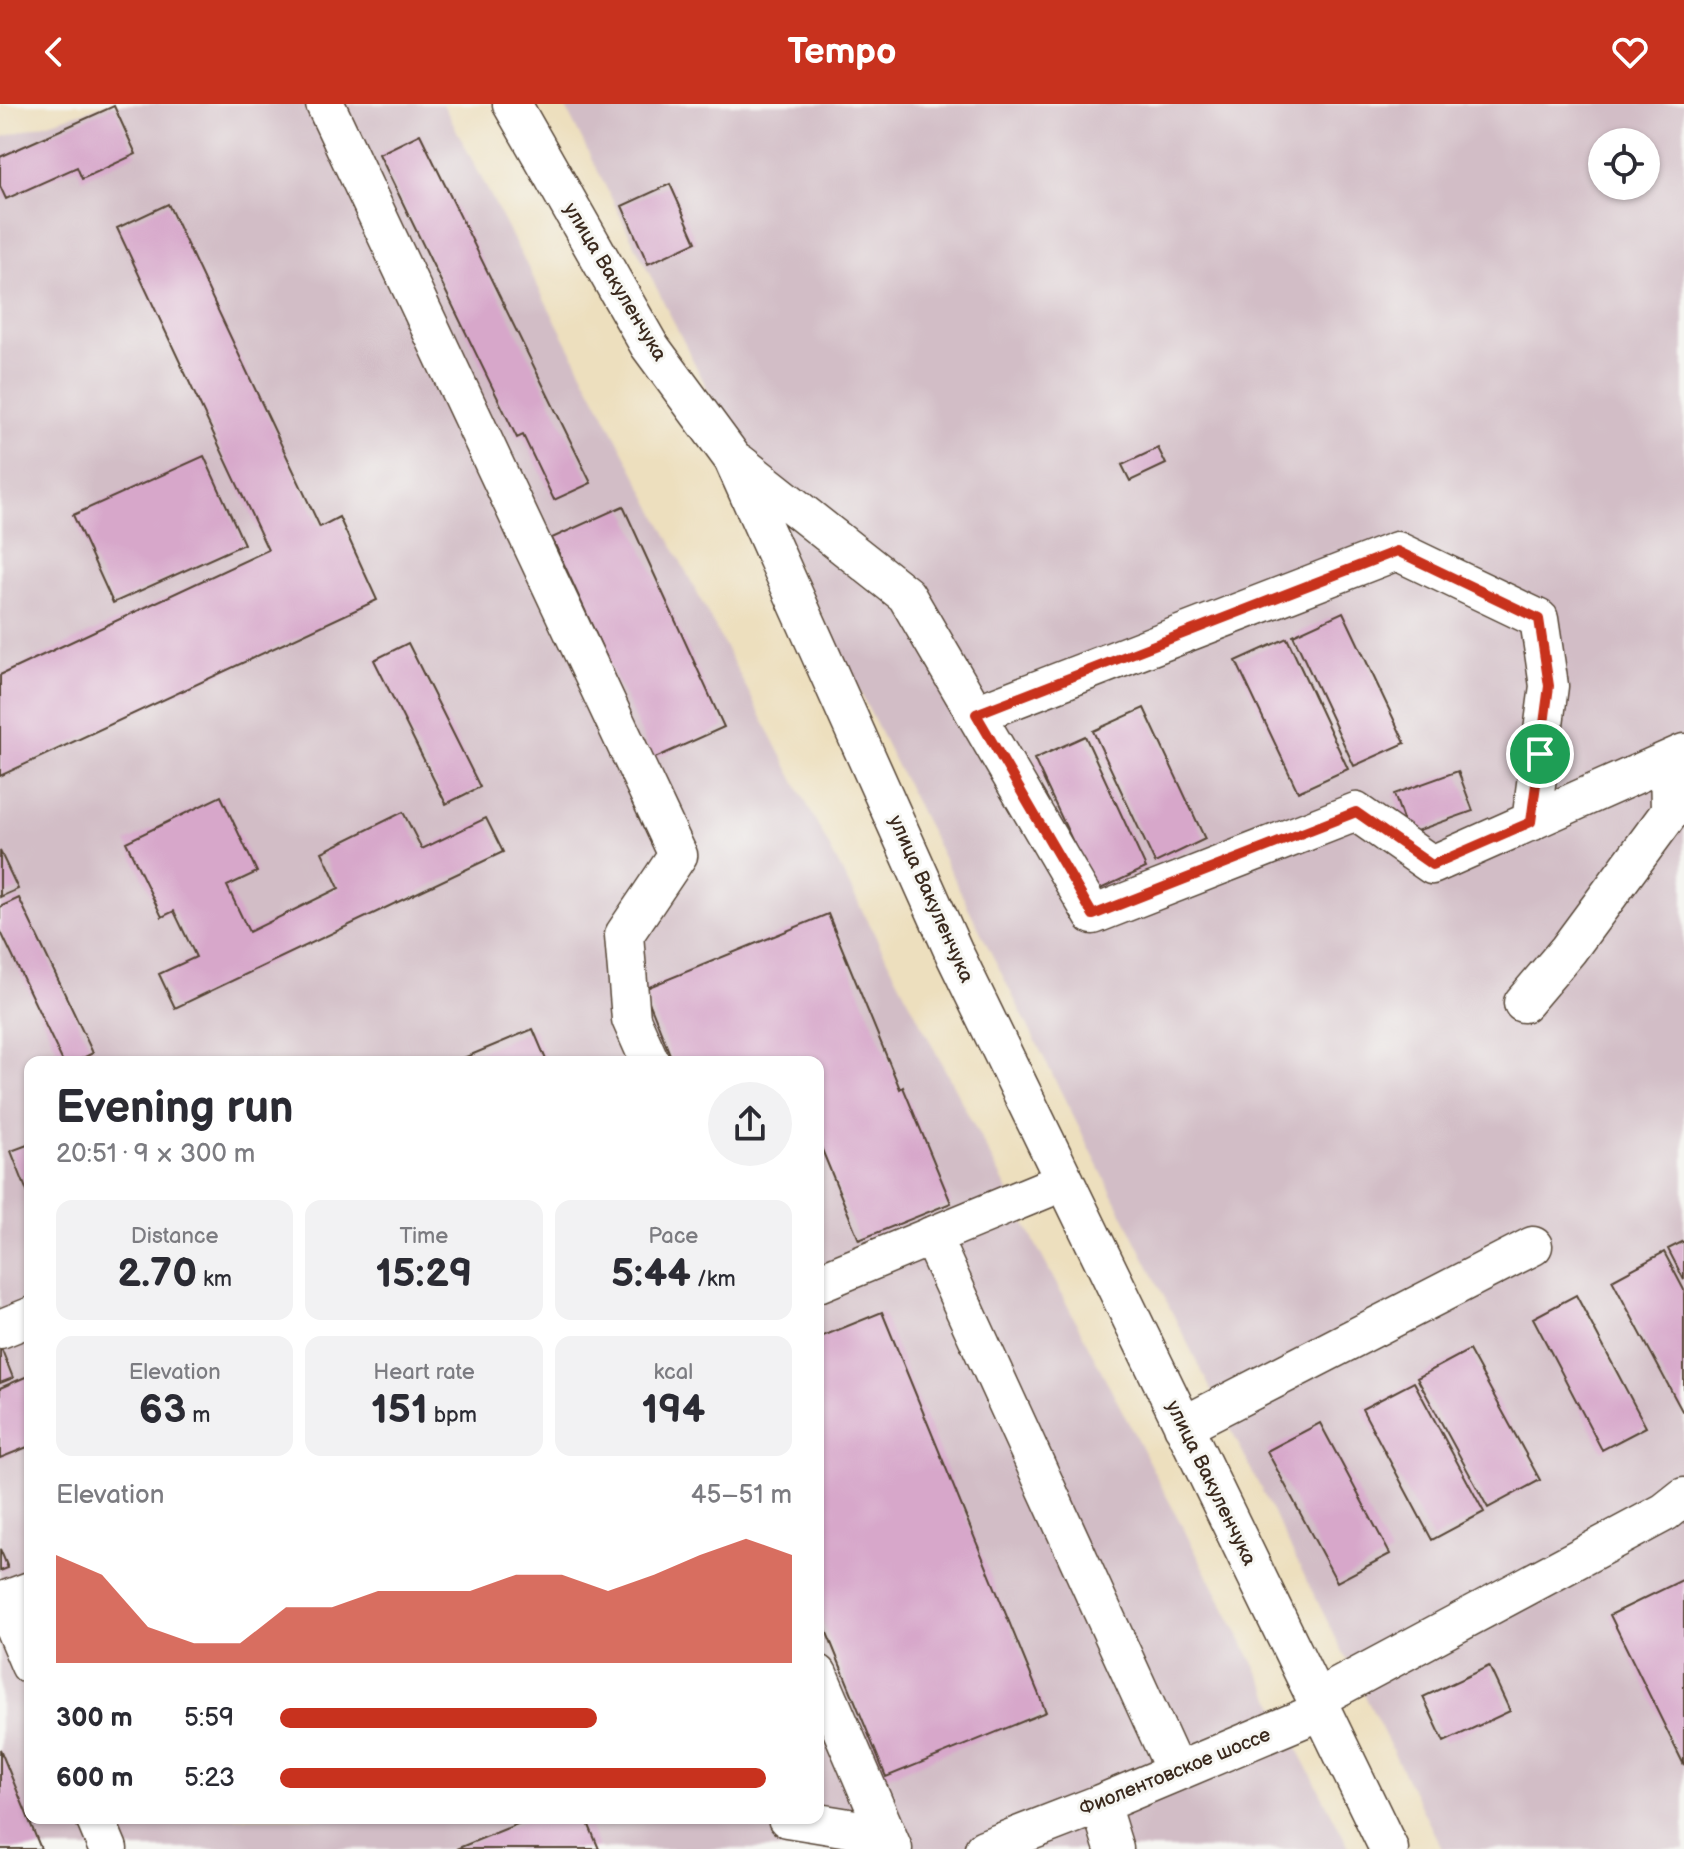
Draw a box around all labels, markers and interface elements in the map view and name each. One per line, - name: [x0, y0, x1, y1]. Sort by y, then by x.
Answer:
- icon: back: [32, 30, 76, 74]
- icon: heart: [1608, 30, 1652, 74]
- text: Tempo: [787, 31, 897, 74]
- map controls: [1588, 128, 1660, 200]
- button: locate: [1588, 128, 1660, 200]
- street label: улица Вакуленчука: [558, 198, 672, 366]
- pin: [1506, 720, 1574, 788]
- icon: arrive: [1518, 732, 1562, 776]
- street label: улица Вакуленчука: [883, 812, 979, 987]
- text: Evening run: [56, 1082, 293, 1135]
- button: share: [708, 1082, 792, 1166]
- text: 20:51 · 9 × 300 m: [56, 1139, 255, 1170]
- text: Distance: [131, 1223, 219, 1250]
- text: Time: [400, 1223, 448, 1250]
- text: Pace: [648, 1223, 698, 1250]
- text: 2.70: [117, 1250, 197, 1298]
- text: 15:29: [376, 1250, 472, 1298]
- text: 5:44: [611, 1250, 691, 1298]
- text: km: [197, 1266, 232, 1293]
- text: /km: [691, 1266, 736, 1293]
- text: Elevation: [129, 1359, 221, 1386]
- text: Heart rate: [373, 1359, 475, 1386]
- text: kcal: [654, 1359, 693, 1386]
- text: 63: [139, 1386, 186, 1434]
- text: 151: [371, 1386, 428, 1434]
- text: 194: [641, 1386, 705, 1434]
- street label: улица Вакуленчука: [1161, 1397, 1261, 1570]
- text: m: [186, 1402, 211, 1429]
- text: bpm: [428, 1402, 477, 1429]
- text: Elevation: [56, 1480, 164, 1511]
- text: 45–51 m: [691, 1480, 792, 1511]
- text: 300 m: [56, 1703, 133, 1734]
- text: 5:59: [184, 1703, 234, 1734]
- street label: Фиолентовское шоссе: [1076, 1723, 1274, 1821]
- text: 600 m: [56, 1763, 133, 1794]
- text: 5:23: [184, 1763, 235, 1794]

